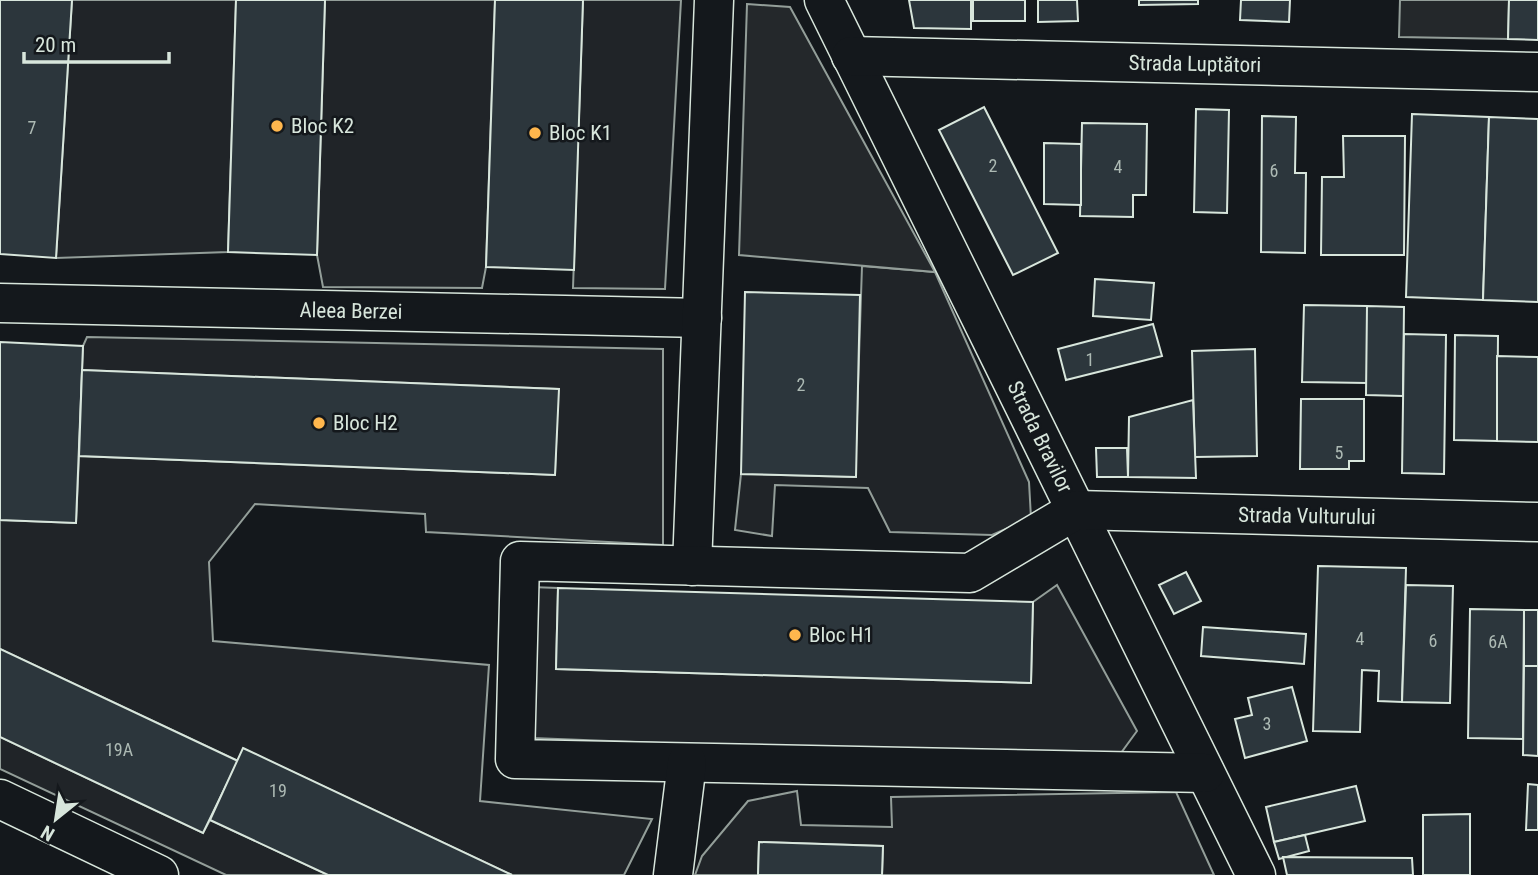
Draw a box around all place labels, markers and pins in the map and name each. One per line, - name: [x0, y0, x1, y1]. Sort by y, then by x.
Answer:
- place label: Bloc K2: [291, 114, 354, 138]
- marker: Bloc K2: [269, 118, 285, 134]
- place label: Bloc K1: [549, 121, 612, 145]
- marker: Bloc K1: [527, 125, 543, 141]
- place label: Bloc H2: [333, 411, 398, 435]
- marker: Bloc H2: [311, 415, 327, 431]
- place label: Bloc H1: [809, 623, 874, 647]
- marker: Bloc H1: [787, 627, 803, 643]

